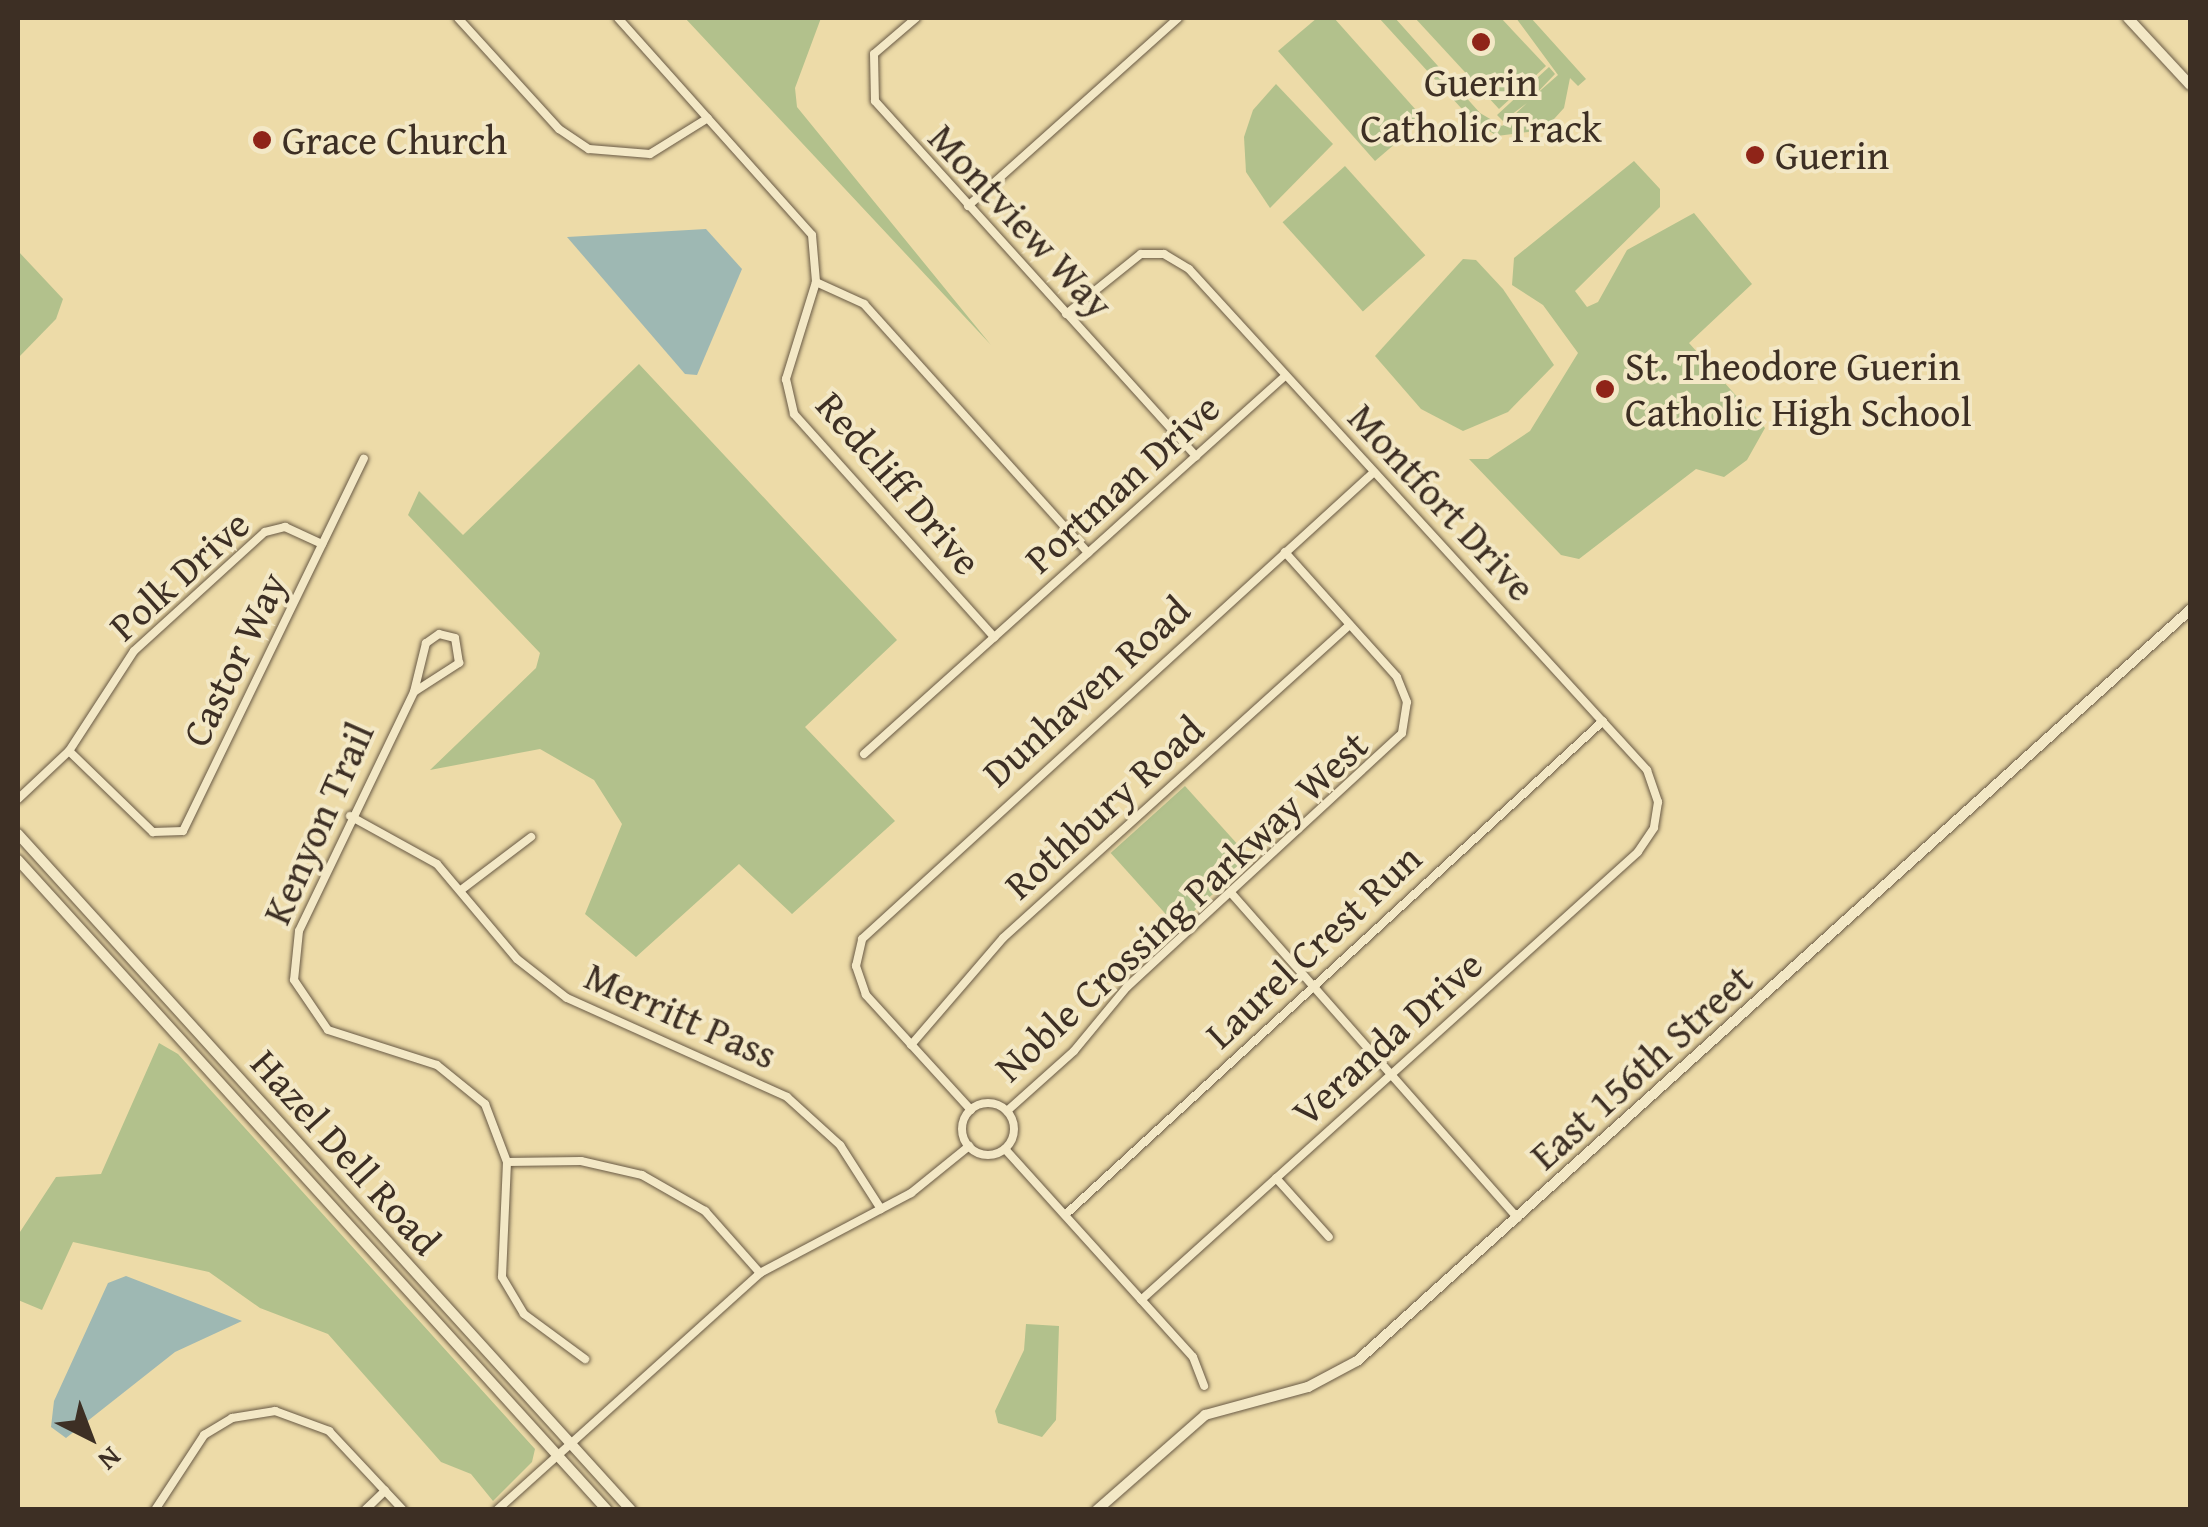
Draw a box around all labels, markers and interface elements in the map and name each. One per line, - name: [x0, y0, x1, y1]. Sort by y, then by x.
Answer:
- marker: Guerin Catholic Track: [1470, 31, 1492, 53]
- place label: Guerin Catholic Track: [1360, 58, 1602, 152]
- street label: Montview Way: [919, 114, 1123, 328]
- place label: Grace Church: [282, 116, 507, 164]
- marker: Grace Church: [251, 129, 273, 151]
- place label: Guerin: [1775, 131, 1889, 179]
- marker: Guerin: [1744, 144, 1766, 166]
- place label: St. Theodore Guerin Catholic High School: [1625, 342, 1972, 436]
- marker: St. Theodore Guerin Catholic High School: [1594, 378, 1616, 400]
- street label: Redcliff Drive: [806, 382, 992, 584]
- street label: Portman Drive: [1015, 383, 1229, 583]
- street label: Montfort Drive: [1338, 393, 1546, 611]
- street label: Polk Drive: [99, 500, 259, 650]
- street label: Castor Way: [171, 564, 297, 754]
- street label: Dunhaven Road: [973, 586, 1199, 796]
- street label: Rothbury Road: [995, 705, 1213, 909]
- street label: Kenyon Trail: [252, 715, 384, 931]
- street label: Noble Crossing Parkway West: [985, 721, 1377, 1091]
- street label: Laurel Crest Run: [1195, 834, 1431, 1058]
- street label: Veranda Drive: [1282, 940, 1492, 1136]
- street label: Merritt Pass: [578, 951, 784, 1079]
- street label: East 156th Street: [1520, 955, 1762, 1179]
- street label: Hazel Dell Road: [241, 1039, 451, 1265]
- north arrow: [40, 1387, 140, 1487]
- text: N: [90, 1438, 131, 1481]

